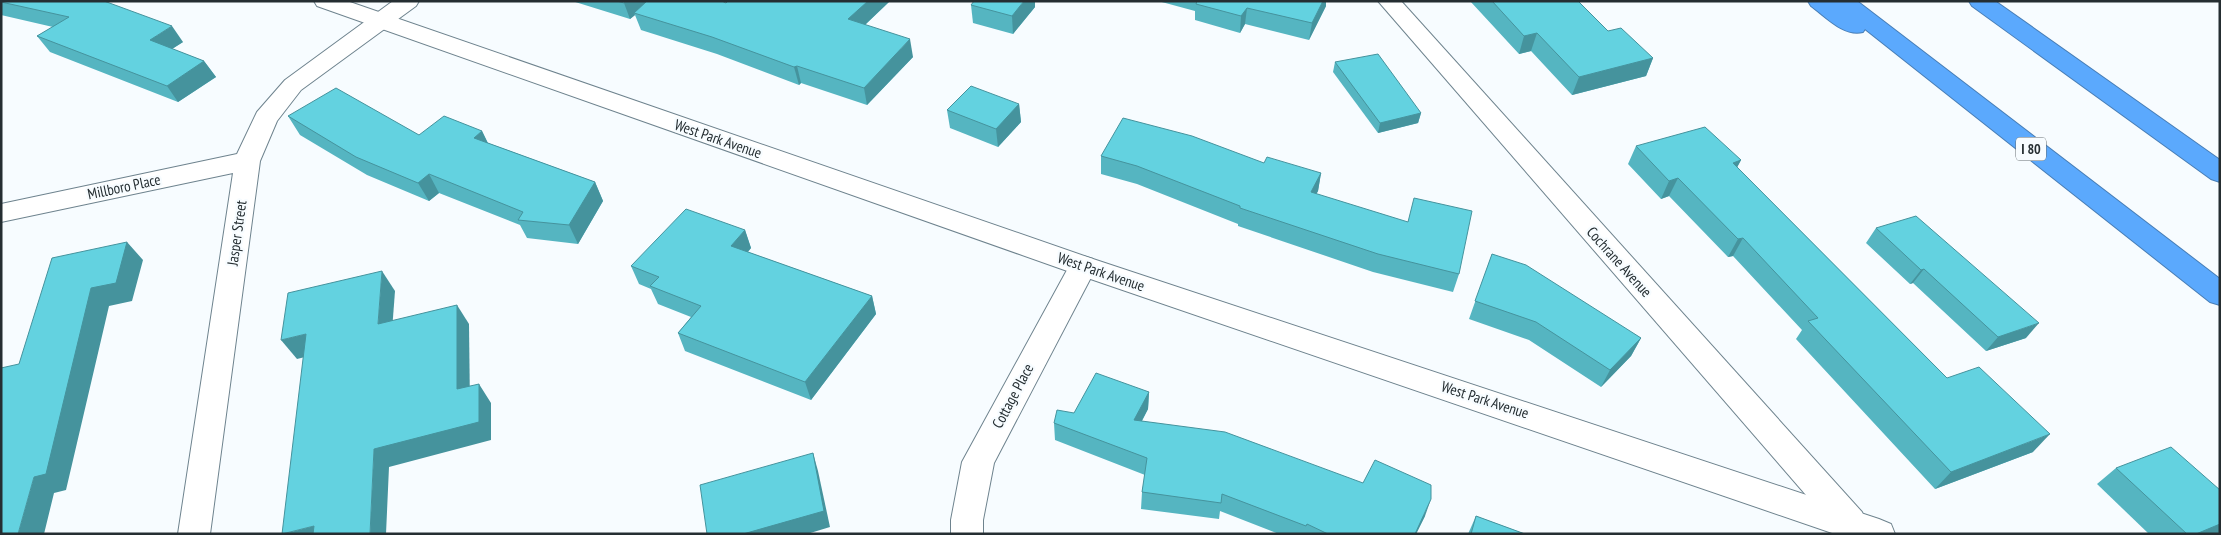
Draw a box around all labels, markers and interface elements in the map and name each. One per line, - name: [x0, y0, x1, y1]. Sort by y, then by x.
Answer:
- street label: West Park Avenue: [672, 115, 764, 162]
- road number: I 80: [2016, 138, 2046, 160]
- street label: Millboro Place: [86, 170, 162, 204]
- street label: Jasper Street: [222, 199, 250, 268]
- street label: Cochrane Avenue: [1583, 222, 1656, 301]
- street label: West Park Avenue: [1055, 248, 1147, 295]
- street label: Cottage Place: [988, 360, 1038, 431]
- street label: West Park Avenue: [1439, 376, 1531, 423]

